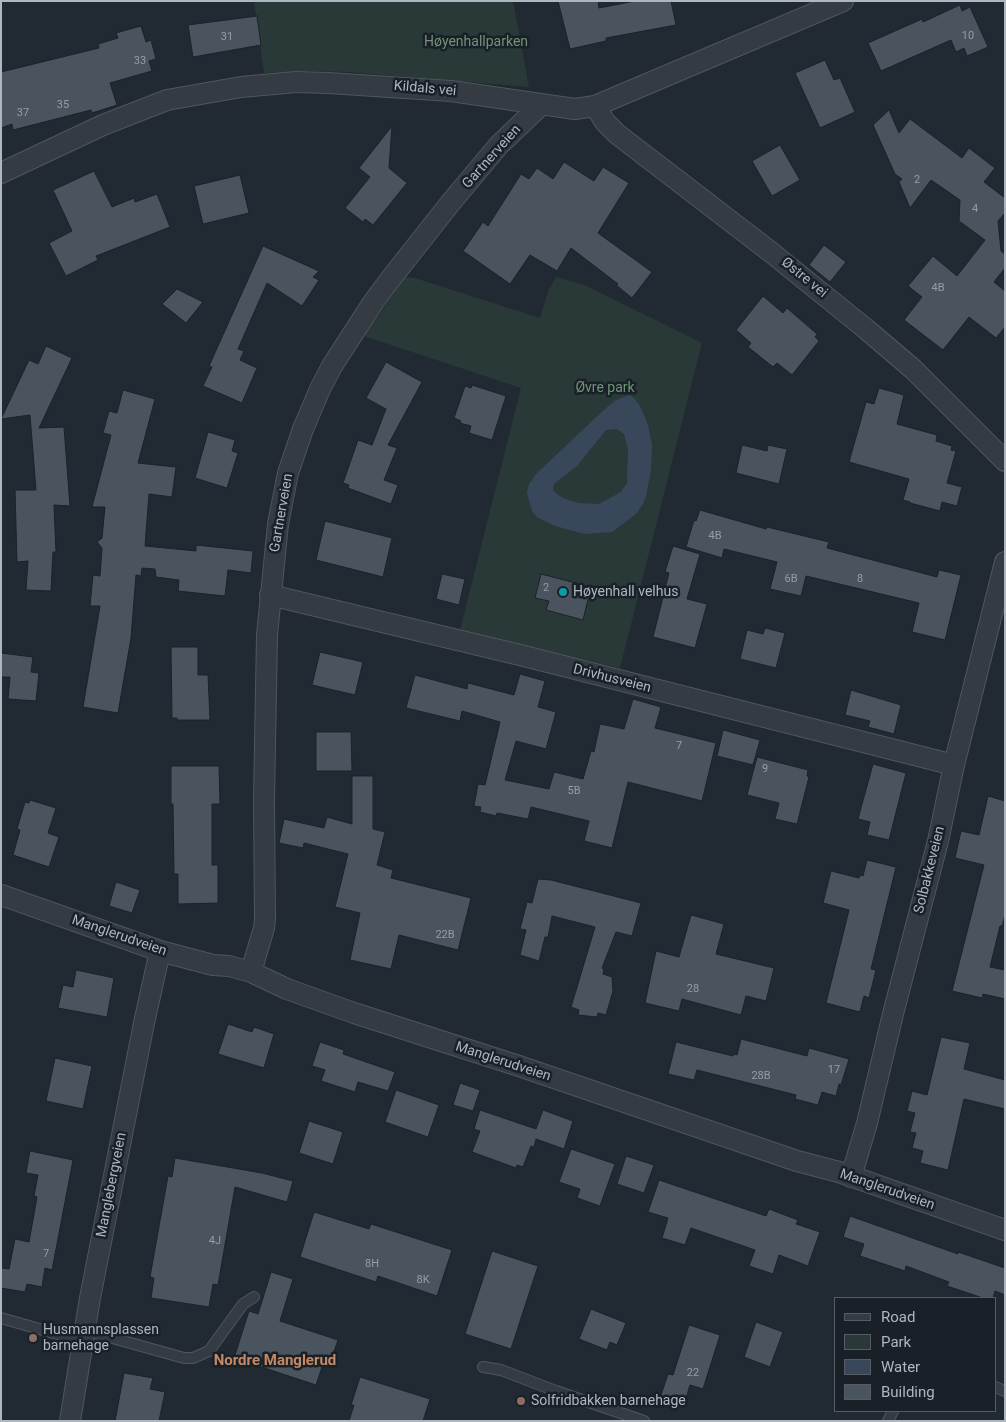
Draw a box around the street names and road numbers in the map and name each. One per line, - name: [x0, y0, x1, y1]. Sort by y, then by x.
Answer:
- street label: Kildals vei: [393, 78, 457, 100]
- street label: Gartnerveien: [459, 122, 525, 192]
- street label: Østre vei: [778, 254, 830, 302]
- street label: Gartnerveien: [267, 472, 297, 554]
- street label: Drivhusveien: [571, 661, 653, 697]
- street label: Solbakkeveien: [911, 825, 949, 915]
- street label: Manglerudveien: [69, 912, 169, 960]
- street label: Manglerudveien: [453, 1039, 553, 1085]
- street label: Manglebergveien: [94, 1131, 130, 1239]
- street label: Manglerudveien: [837, 1166, 937, 1214]

